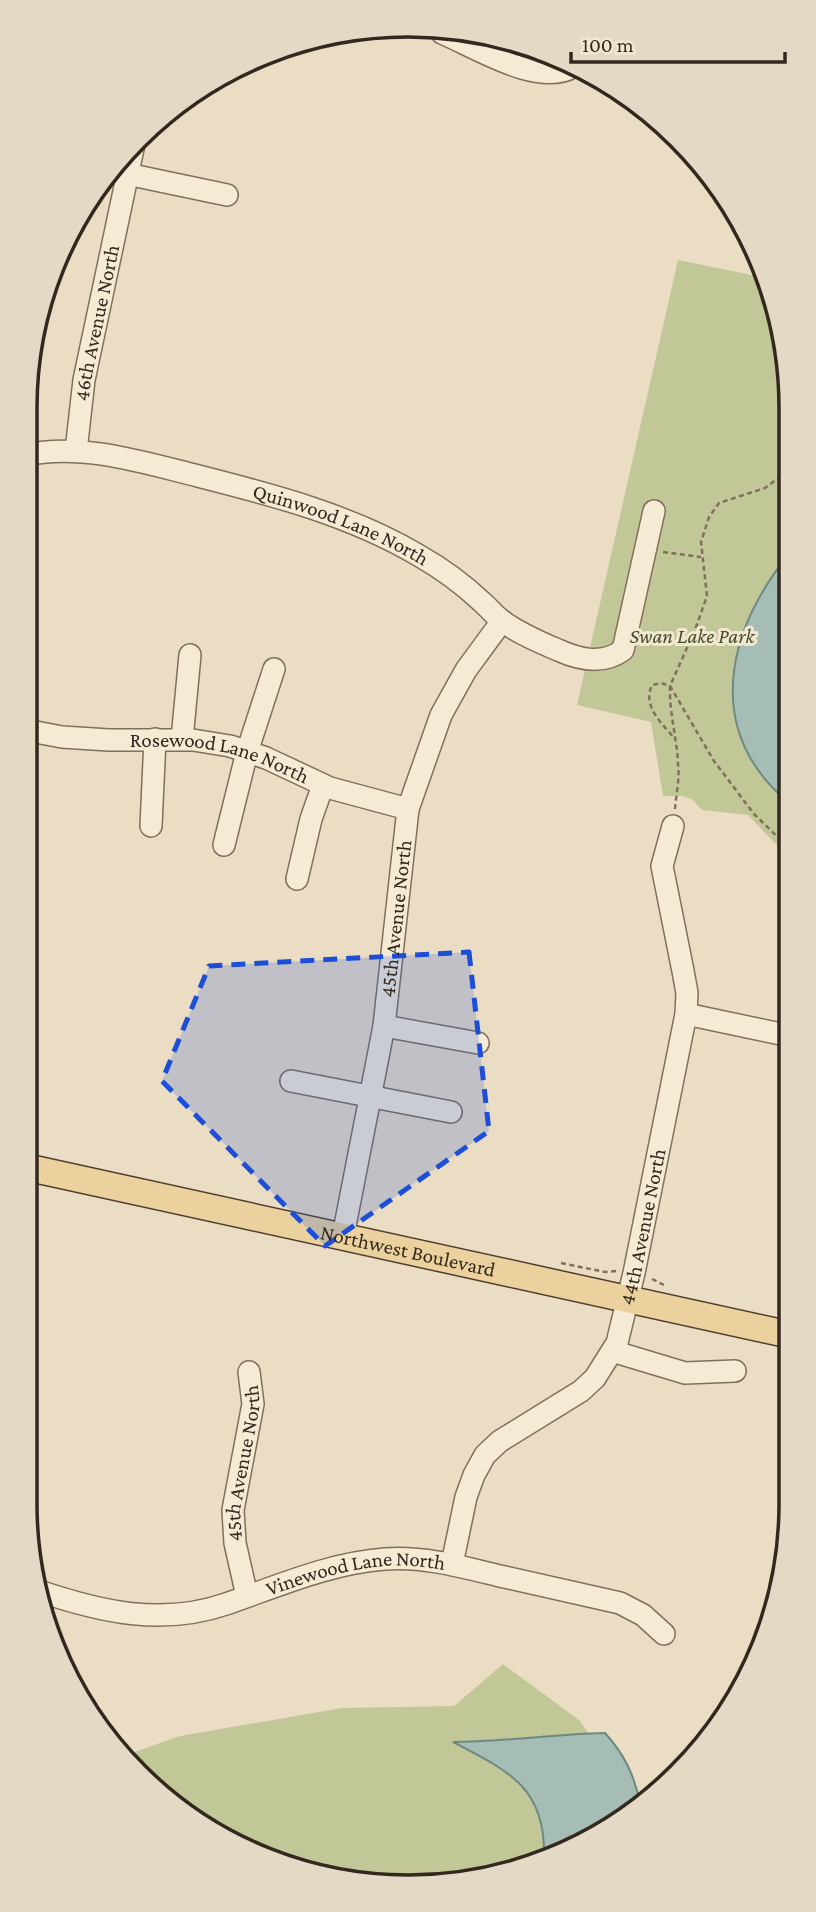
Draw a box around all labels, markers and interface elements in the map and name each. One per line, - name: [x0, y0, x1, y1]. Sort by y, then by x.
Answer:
- scale bar: [571, 21, 784, 65]
- text: 100 m: [582, 33, 634, 57]
- street label: 46th Avenue North: [70, 242, 124, 402]
- street label: Quinwood Lane North: [250, 479, 433, 571]
- park label: Swan Lake Park: [629, 624, 755, 648]
- street label: Rosewood Lane North: [130, 728, 313, 788]
- street label: 45th Avenue North: [375, 839, 417, 999]
- street label: 44th Avenue North: [615, 1146, 671, 1307]
- street label: Northwest Boulevard: [318, 1220, 498, 1282]
- street label: 45th Avenue North: [220, 1384, 265, 1542]
- street label: Vinewood Lane North: [263, 1546, 447, 1601]

